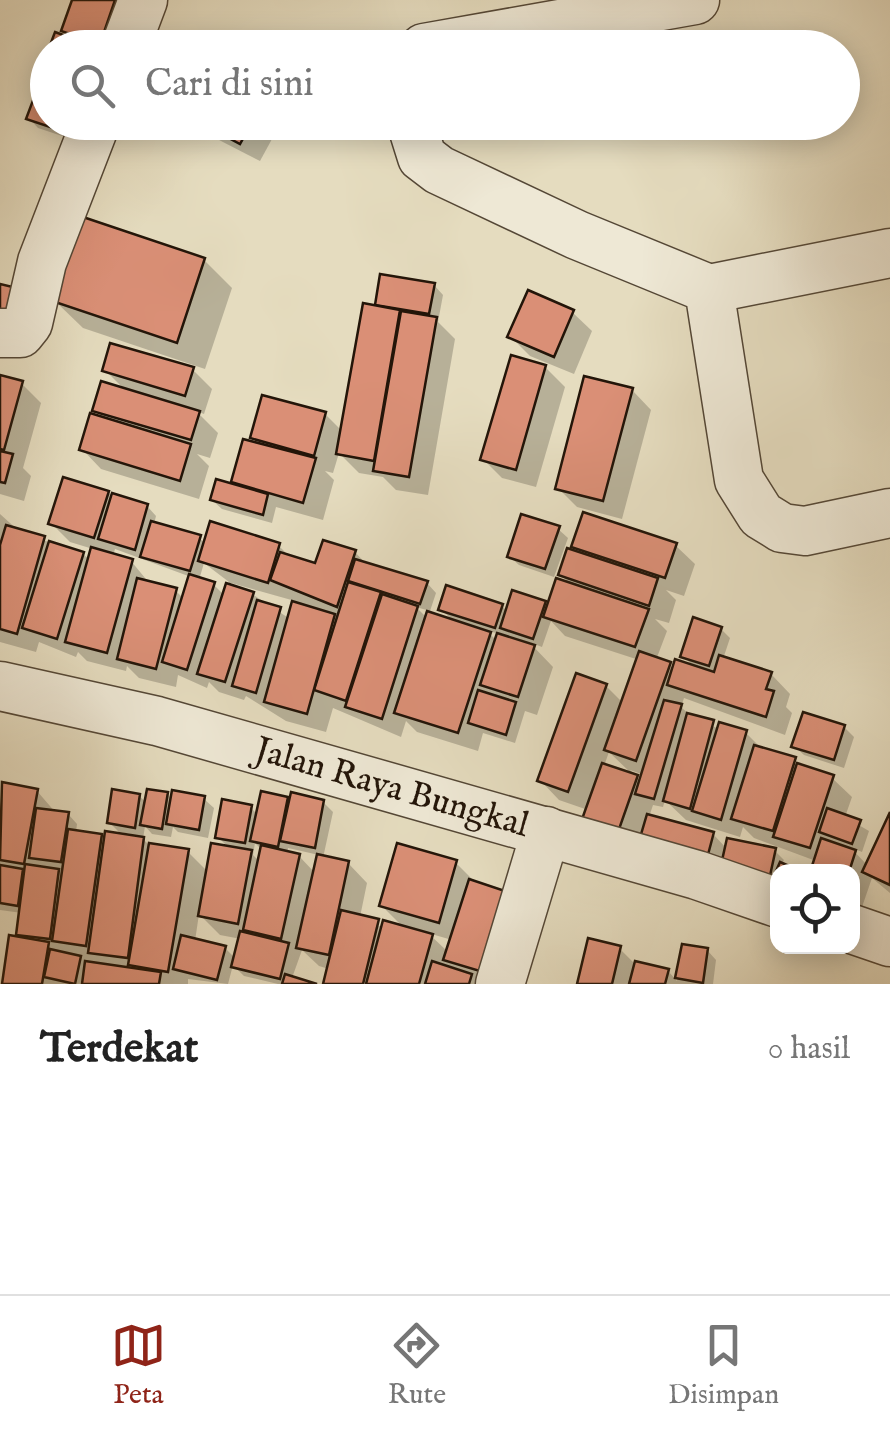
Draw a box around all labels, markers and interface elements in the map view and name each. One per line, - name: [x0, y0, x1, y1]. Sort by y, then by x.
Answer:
- search box: [30, 30, 860, 140]
- icon: search: [65, 58, 120, 113]
- text: Cari di sini: [145, 61, 314, 109]
- street label: Jalan Raya Bungkal: [246, 726, 534, 849]
- map controls: [770, 864, 860, 954]
- button: locate: [770, 864, 860, 954]
- text: Terdekat: [40, 1023, 198, 1076]
- text: 0 hasil: [768, 1029, 850, 1070]
- tab: Peta: [111, 1318, 166, 1413]
- tab: Rute: [388, 1318, 446, 1413]
- tab: Disimpan: [668, 1318, 779, 1413]

